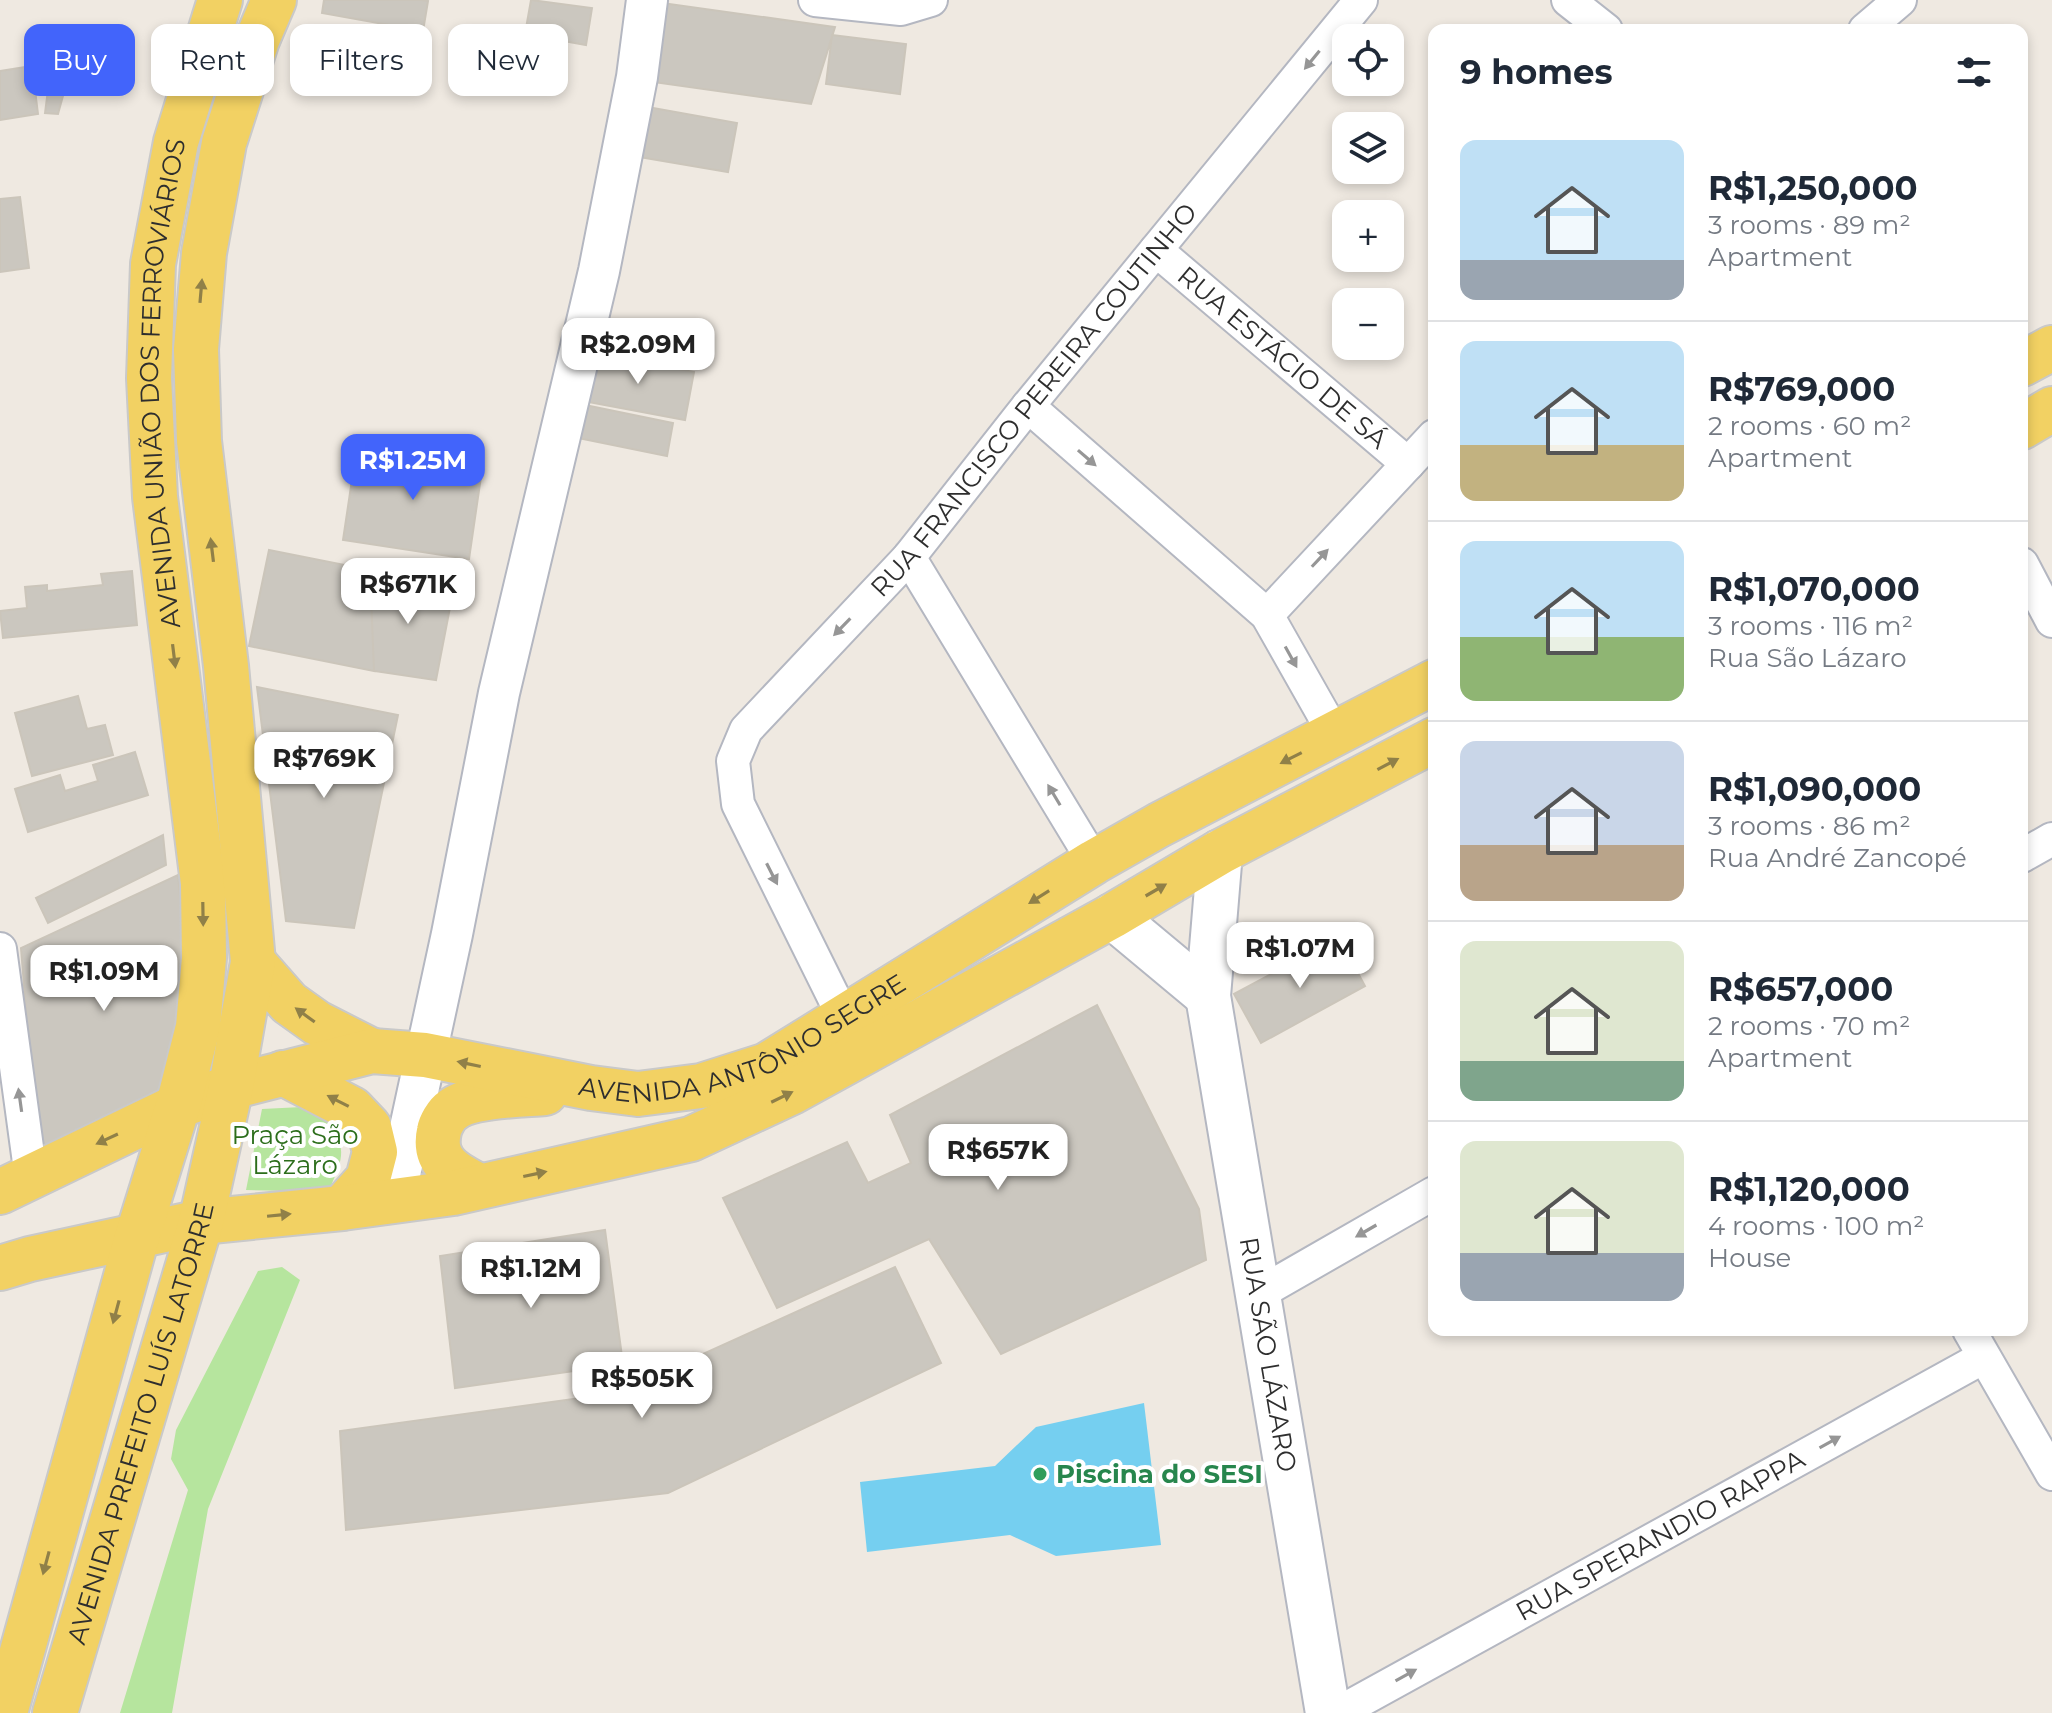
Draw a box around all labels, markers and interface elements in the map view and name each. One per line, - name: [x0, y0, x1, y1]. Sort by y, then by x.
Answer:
- chip: Buy: [24, 24, 135, 96]
- chip: Rent: [151, 24, 274, 96]
- chip: Filters: [290, 24, 432, 96]
- chip: New: [448, 24, 568, 96]
- map controls: [1332, 24, 1404, 360]
- button: locate: [1332, 24, 1404, 96]
- one-way arrow: [1304, 50, 1321, 70]
- icon: filters: [1952, 50, 1996, 94]
- text: 9 homes: [1460, 51, 1613, 93]
- button: layers: [1332, 112, 1404, 184]
- street label: AVENIDA UNIÃO DOS FERROVIÁRIOS: [133, 136, 192, 630]
- text: R$1,250,000: [1708, 167, 1918, 209]
- icon: home: [1524, 172, 1620, 268]
- street label: RUA FRANCISCO PEREIRA COUTINHO: [864, 197, 1204, 603]
- button: +: [1332, 200, 1404, 272]
- text: 3 rooms · 89 m²: [1708, 209, 1911, 241]
- text: Apartment: [1708, 241, 1852, 273]
- street label: RUA ESTÁCIO DE SÁ: [1171, 259, 1394, 456]
- one-way arrow: [195, 278, 208, 303]
- button: −: [1332, 288, 1404, 360]
- pin: R$2.09M: [564, 318, 712, 386]
- text: R$2.09M: [580, 328, 696, 360]
- text: R$769,000: [1708, 368, 1895, 410]
- icon: home: [1524, 373, 1620, 469]
- text: 2 rooms · 60 m²: [1708, 410, 1911, 442]
- pin: R$1.25M: [339, 434, 487, 502]
- text: Apartment: [1708, 442, 1852, 474]
- text: R$1.25M: [359, 444, 467, 476]
- one-way arrow: [1077, 448, 1096, 466]
- one-way arrow: [205, 537, 218, 562]
- one-way arrow: [1311, 549, 1329, 568]
- pin: R$671K: [343, 558, 473, 626]
- text: R$671K: [359, 568, 457, 600]
- text: R$1,070,000: [1708, 568, 1920, 610]
- icon: home: [1524, 573, 1620, 669]
- text: 3 rooms · 116 m²: [1708, 610, 1913, 642]
- one-way arrow: [834, 617, 852, 636]
- text: Rua São Lázaro: [1708, 642, 1907, 674]
- one-way arrow: [168, 644, 181, 669]
- one-way arrow: [1284, 646, 1298, 669]
- pin: R$769K: [259, 732, 389, 800]
- text: R$769K: [272, 742, 376, 774]
- one-way arrow: [1279, 751, 1302, 764]
- one-way arrow: [1377, 757, 1400, 770]
- text: R$1,090,000: [1708, 768, 1921, 810]
- icon: home: [1524, 773, 1620, 869]
- one-way arrow: [1047, 784, 1061, 806]
- text: 3 rooms · 86 m²: [1708, 810, 1911, 842]
- text: Rua André Zancopé: [1708, 842, 1967, 874]
- one-way arrow: [766, 862, 779, 885]
- one-way arrow: [1145, 883, 1167, 897]
- one-way arrow: [1028, 889, 1050, 903]
- one-way arrow: [197, 902, 209, 927]
- pin: R$1.07M: [1226, 922, 1374, 990]
- text: R$1.07M: [1245, 932, 1355, 964]
- pin: R$1.09M: [30, 945, 178, 1013]
- text: R$1.09M: [48, 955, 160, 987]
- street label: AVENIDA ANTÔNIO SEGRE: [576, 967, 911, 1111]
- text: R$657,000: [1708, 968, 1893, 1010]
- icon: home: [1524, 973, 1620, 1069]
- one-way arrow: [295, 1008, 316, 1023]
- text: 2 rooms · 70 m²: [1708, 1010, 1910, 1042]
- text: Apartment: [1708, 1042, 1852, 1074]
- one-way arrow: [456, 1058, 481, 1070]
- one-way arrow: [13, 1087, 26, 1112]
- one-way arrow: [770, 1090, 793, 1104]
- one-way arrow: [326, 1094, 349, 1108]
- park label: Praça São Lázaro: [231, 1119, 359, 1181]
- pin: R$657K: [933, 1124, 1063, 1192]
- one-way arrow: [95, 1132, 119, 1146]
- text: R$657K: [947, 1134, 1049, 1166]
- one-way arrow: [523, 1167, 548, 1180]
- text: R$1,120,000: [1708, 1168, 1910, 1210]
- icon: home: [1524, 1173, 1620, 1269]
- street label: AVENIDA PREFEITO LUÍS LATORRE: [60, 1200, 221, 1648]
- one-way arrow: [267, 1208, 292, 1221]
- text: 4 rooms · 100 m²: [1708, 1210, 1925, 1242]
- one-way arrow: [1355, 1224, 1377, 1238]
- street label: RUA SÃO LÁZARO: [1233, 1235, 1303, 1474]
- pin: R$1.12M: [457, 1242, 605, 1310]
- text: House: [1708, 1242, 1791, 1274]
- text: R$1.12M: [480, 1252, 582, 1284]
- one-way arrow: [109, 1300, 121, 1325]
- pin: R$505K: [577, 1352, 707, 1420]
- text: R$505K: [590, 1362, 694, 1394]
- one-way arrow: [1819, 1435, 1842, 1449]
- street label: RUA SPERANDIO RAPPA: [1510, 1443, 1811, 1628]
- place label: Piscina do SESI: [1056, 1458, 1263, 1490]
- marker: Piscina do SESI: [1031, 1465, 1049, 1483]
- one-way arrow: [40, 1550, 52, 1575]
- one-way arrow: [1395, 1669, 1418, 1682]

